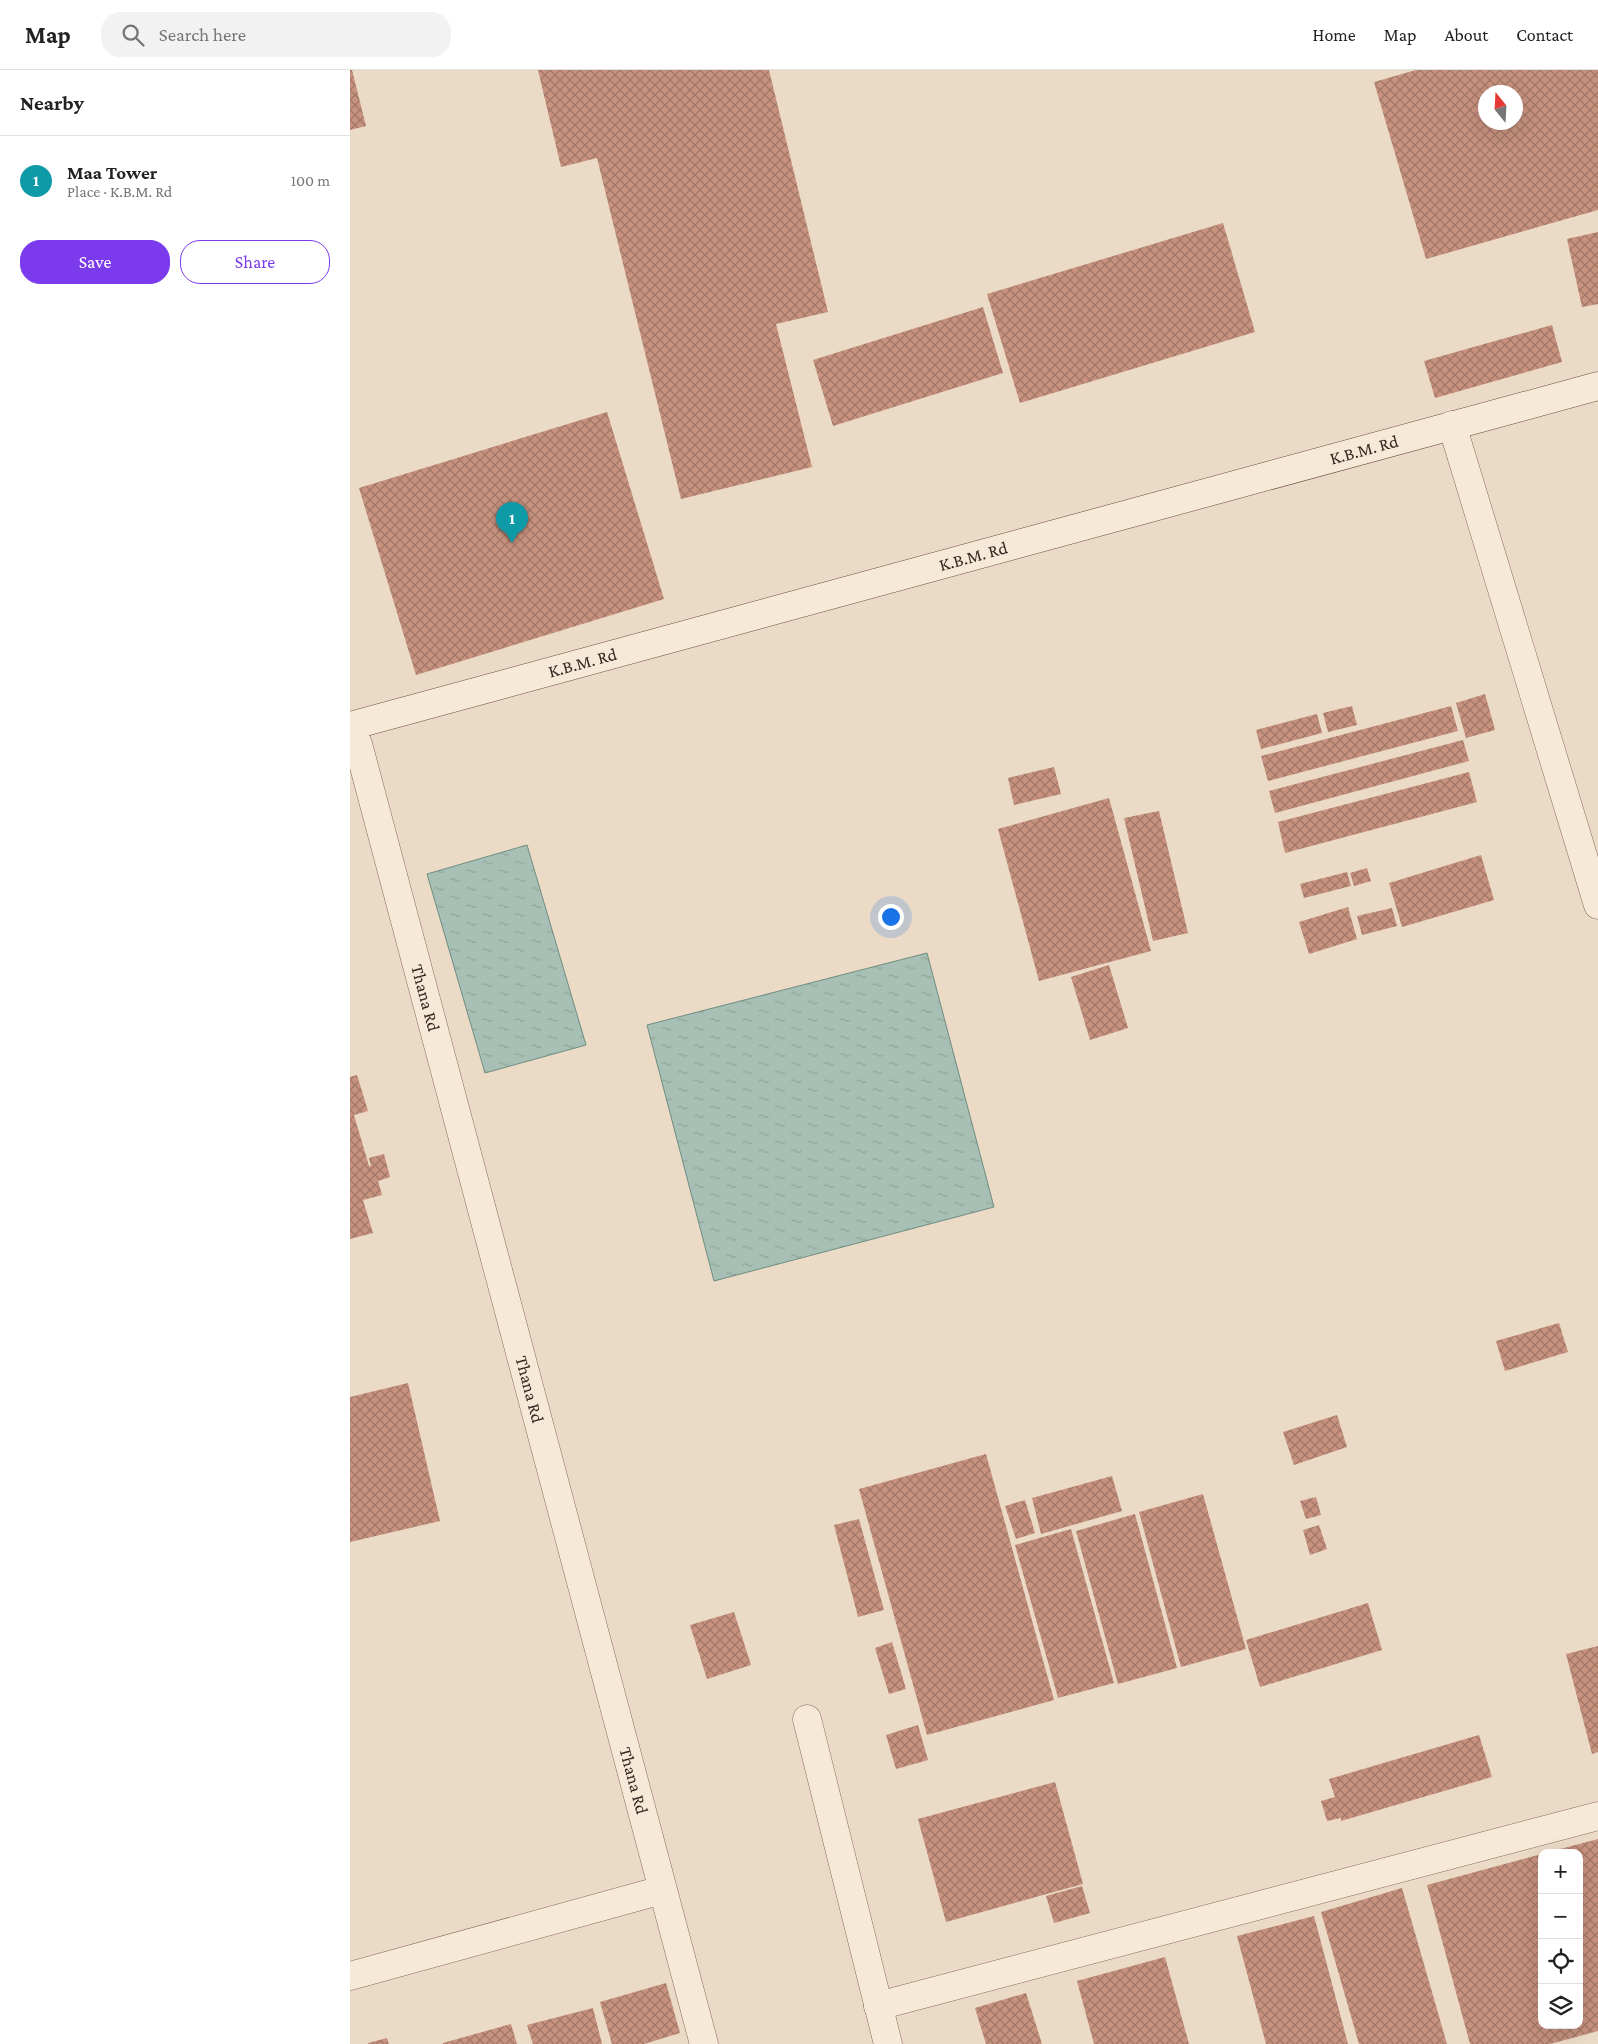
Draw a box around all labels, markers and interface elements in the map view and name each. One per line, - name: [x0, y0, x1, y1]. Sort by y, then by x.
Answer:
- search box: [101, 12, 451, 57]
- text: Map: [25, 21, 71, 48]
- icon: search: [119, 21, 147, 49]
- text: Search here: [159, 24, 246, 45]
- text: Home: [1313, 25, 1356, 45]
- text: Map: [1384, 25, 1416, 45]
- text: About: [1444, 25, 1488, 45]
- text: Contact: [1516, 25, 1573, 45]
- north arrow: [1478, 85, 1523, 130]
- text: Nearby: [20, 91, 84, 115]
- text: Maa Tower: [67, 162, 157, 183]
- text: 1: [33, 172, 39, 189]
- text: 100 m: [291, 172, 330, 189]
- text: Place · K.B.M. Rd: [67, 183, 172, 200]
- button: Save: [20, 240, 170, 284]
- button: Share: [180, 240, 330, 284]
- street label: K.B.M. Rd: [1328, 431, 1401, 469]
- pin: 1: [496, 502, 528, 543]
- street label: K.B.M. Rd: [937, 537, 1010, 575]
- street label: K.B.M. Rd: [546, 644, 619, 682]
- your location: [878, 904, 904, 930]
- street label: Thana Rd: [407, 962, 444, 1034]
- street label: Thana Rd: [511, 1354, 548, 1425]
- street label: Thana Rd: [615, 1745, 653, 1817]
- map controls: [1538, 1849, 1583, 2029]
- button: +: [1538, 1849, 1583, 1894]
- button: −: [1538, 1894, 1583, 1939]
- button: locate: [1538, 1939, 1583, 1984]
- button: layers: [1538, 1984, 1583, 2029]

